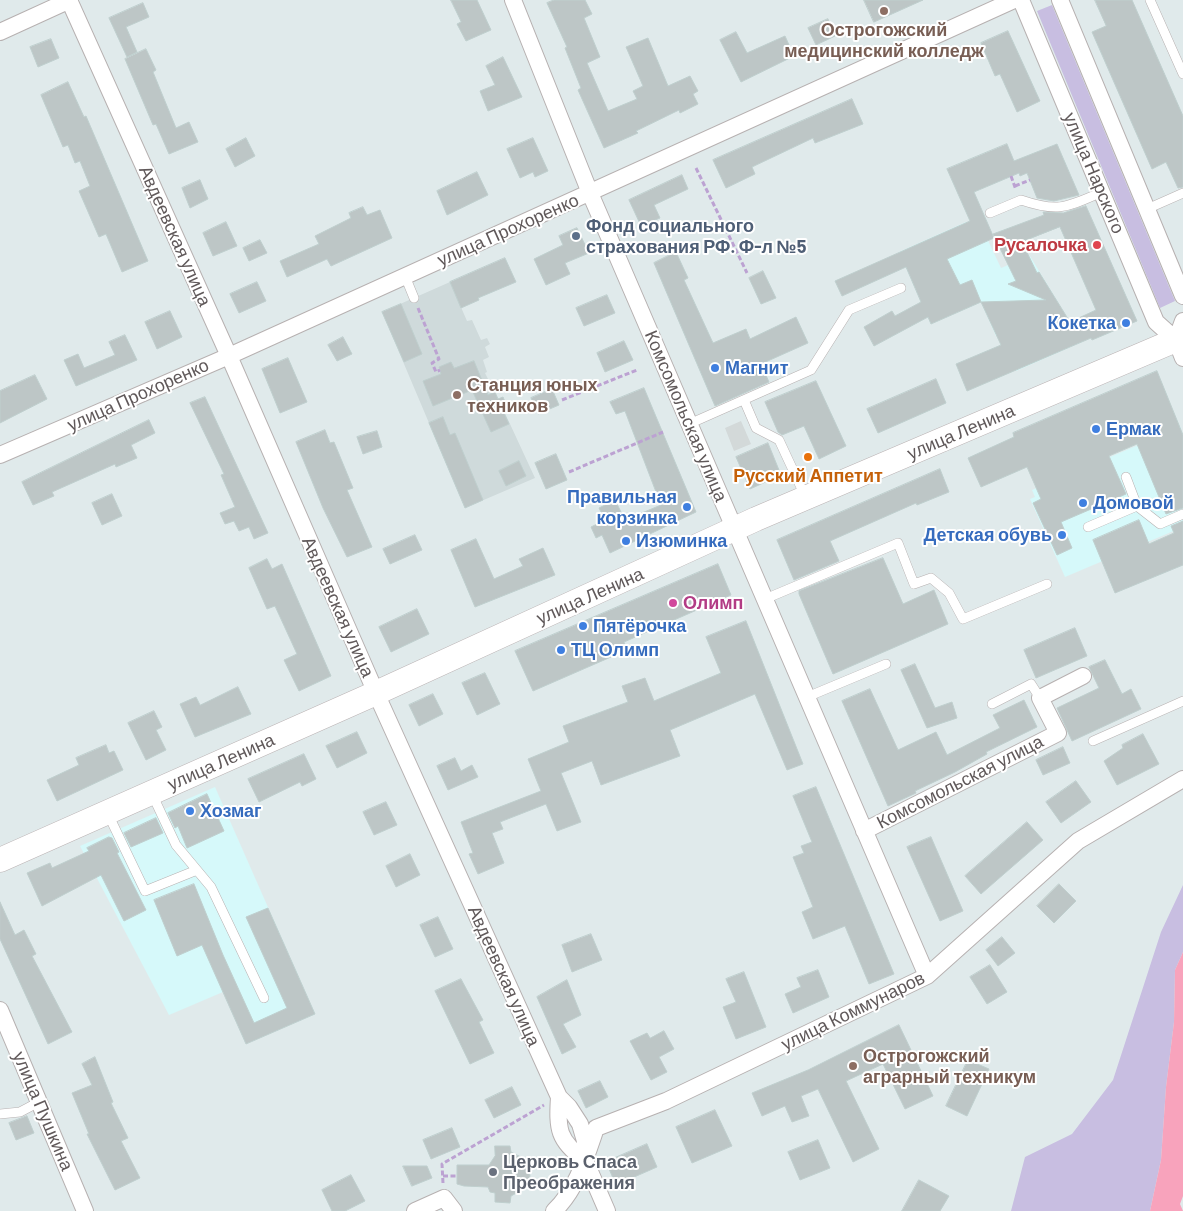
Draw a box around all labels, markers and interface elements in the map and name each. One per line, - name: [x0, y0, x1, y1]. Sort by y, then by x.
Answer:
- marker: Острогожский медицинский колледж: [878, 5, 890, 17]
- place label: Острогожский медицинский колледж: [784, 19, 984, 62]
- street label: улица Нарского: [1059, 109, 1129, 237]
- street label: Авдеевская улица: [134, 162, 216, 310]
- street label: улица Прохоренко: [434, 189, 582, 271]
- place label: Фонд социального страхования РФ. Ф-л №5: [586, 215, 806, 258]
- marker: Фонд социального страхования РФ. Ф-л №5: [570, 230, 582, 242]
- place label: Русалочка: [994, 234, 1087, 256]
- marker: Русалочка: [1091, 239, 1103, 251]
- place label: Кокетка: [1047, 312, 1116, 334]
- marker: Кокетка: [1120, 317, 1132, 329]
- street label: Комсомольская улица: [640, 327, 732, 505]
- street label: улица Прохоренко: [64, 354, 212, 436]
- place label: Магнит: [725, 357, 788, 379]
- marker: Магнит: [709, 362, 721, 374]
- place label: Станция юных техников: [467, 374, 598, 416]
- marker: Станция юных техников: [451, 389, 463, 401]
- street label: улица Ленина: [904, 400, 1018, 464]
- place label: Ермак: [1106, 418, 1161, 440]
- marker: Ермак: [1090, 423, 1102, 435]
- marker: Русский Аппетит: [802, 451, 814, 463]
- place label: Русский Аппетит: [733, 465, 883, 487]
- place label: Правильная корзинка: [567, 486, 677, 528]
- place label: Домовой: [1093, 492, 1174, 514]
- marker: Домовой: [1077, 497, 1089, 509]
- marker: Правильная корзинка: [681, 501, 693, 513]
- place label: Детская обувь: [923, 524, 1052, 546]
- marker: Детская обувь: [1056, 529, 1068, 541]
- place label: Изюминка: [636, 530, 727, 552]
- street label: Авдеевская улица: [297, 533, 379, 681]
- marker: Изюминка: [620, 535, 632, 547]
- street label: улица Ленина: [533, 563, 647, 629]
- place label: Олимп: [683, 592, 743, 614]
- marker: Олимп: [667, 597, 679, 609]
- place label: Пятёрочка: [593, 615, 686, 637]
- marker: Пятёрочка: [577, 620, 589, 632]
- place label: ТЦ Олимп: [571, 639, 659, 661]
- marker: ТЦ Олимп: [555, 644, 567, 656]
- street label: улица Ленина: [164, 729, 278, 795]
- street label: Комсомольская улица: [873, 731, 1047, 833]
- place label: Хозмаг: [200, 800, 262, 822]
- marker: Хозмаг: [184, 805, 196, 817]
- street label: Авдеевская улица: [463, 902, 545, 1050]
- street label: улица Коммунаров: [778, 967, 928, 1055]
- place label: Острогожский аграрный техникум: [863, 1045, 1036, 1088]
- street label: улица Пушкина: [8, 1048, 78, 1174]
- marker: Острогожский аграрный техникум: [847, 1060, 859, 1072]
- place label: Церковь Спаса Преображения: [503, 1151, 637, 1194]
- marker: Церковь Спаса Преображения: [487, 1166, 499, 1178]

